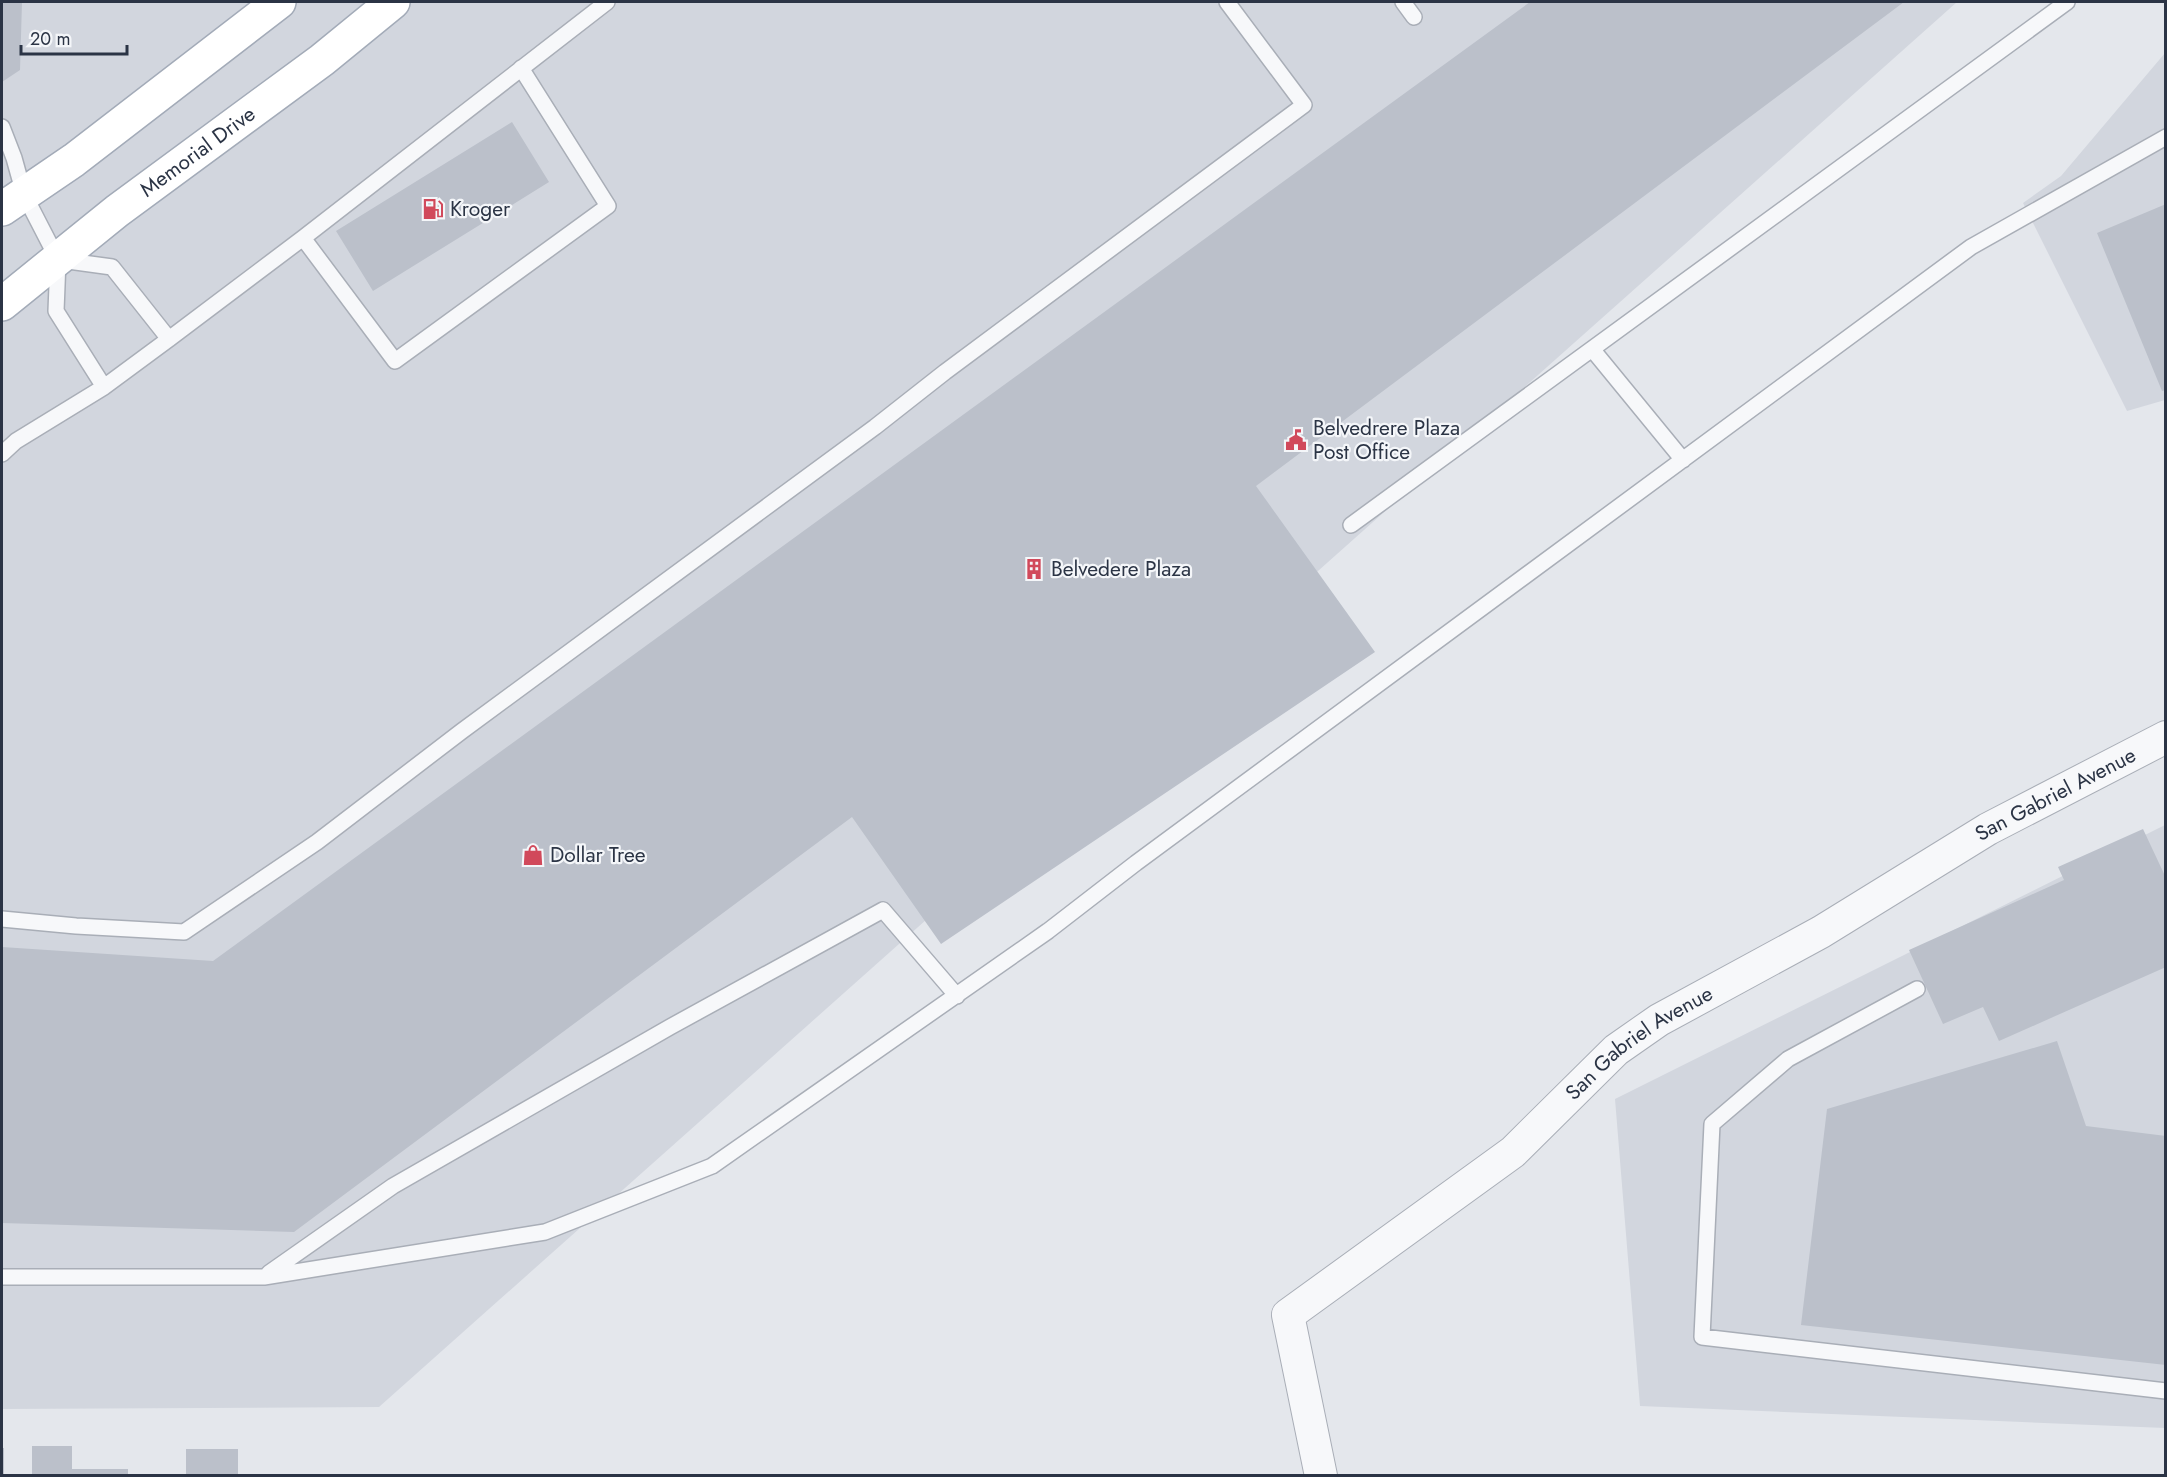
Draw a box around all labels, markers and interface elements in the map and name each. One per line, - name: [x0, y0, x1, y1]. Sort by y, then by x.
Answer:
- scale bar: [21, 18, 128, 56]
- text: 20 m: [30, 26, 70, 52]
- street label: Memorial Drive: [134, 99, 262, 204]
- place label: Kroger: [450, 194, 511, 224]
- fuel station icon: Kroger: [421, 197, 445, 221]
- place label: Belvedrere Plaza Post Office: [1313, 413, 1460, 467]
- public building icon: Belvedrere Plaza Post Office: [1284, 428, 1308, 452]
- place label: Belvedere Plaza: [1051, 554, 1191, 584]
- building icon: Belvedere Plaza: [1022, 557, 1046, 581]
- street label: San Gabriel Avenue: [1969, 740, 2141, 849]
- place label: Dollar Tree: [550, 840, 646, 870]
- shop icon: Dollar Tree: [521, 843, 545, 867]
- street label: San Gabriel Avenue: [1559, 978, 1718, 1107]

